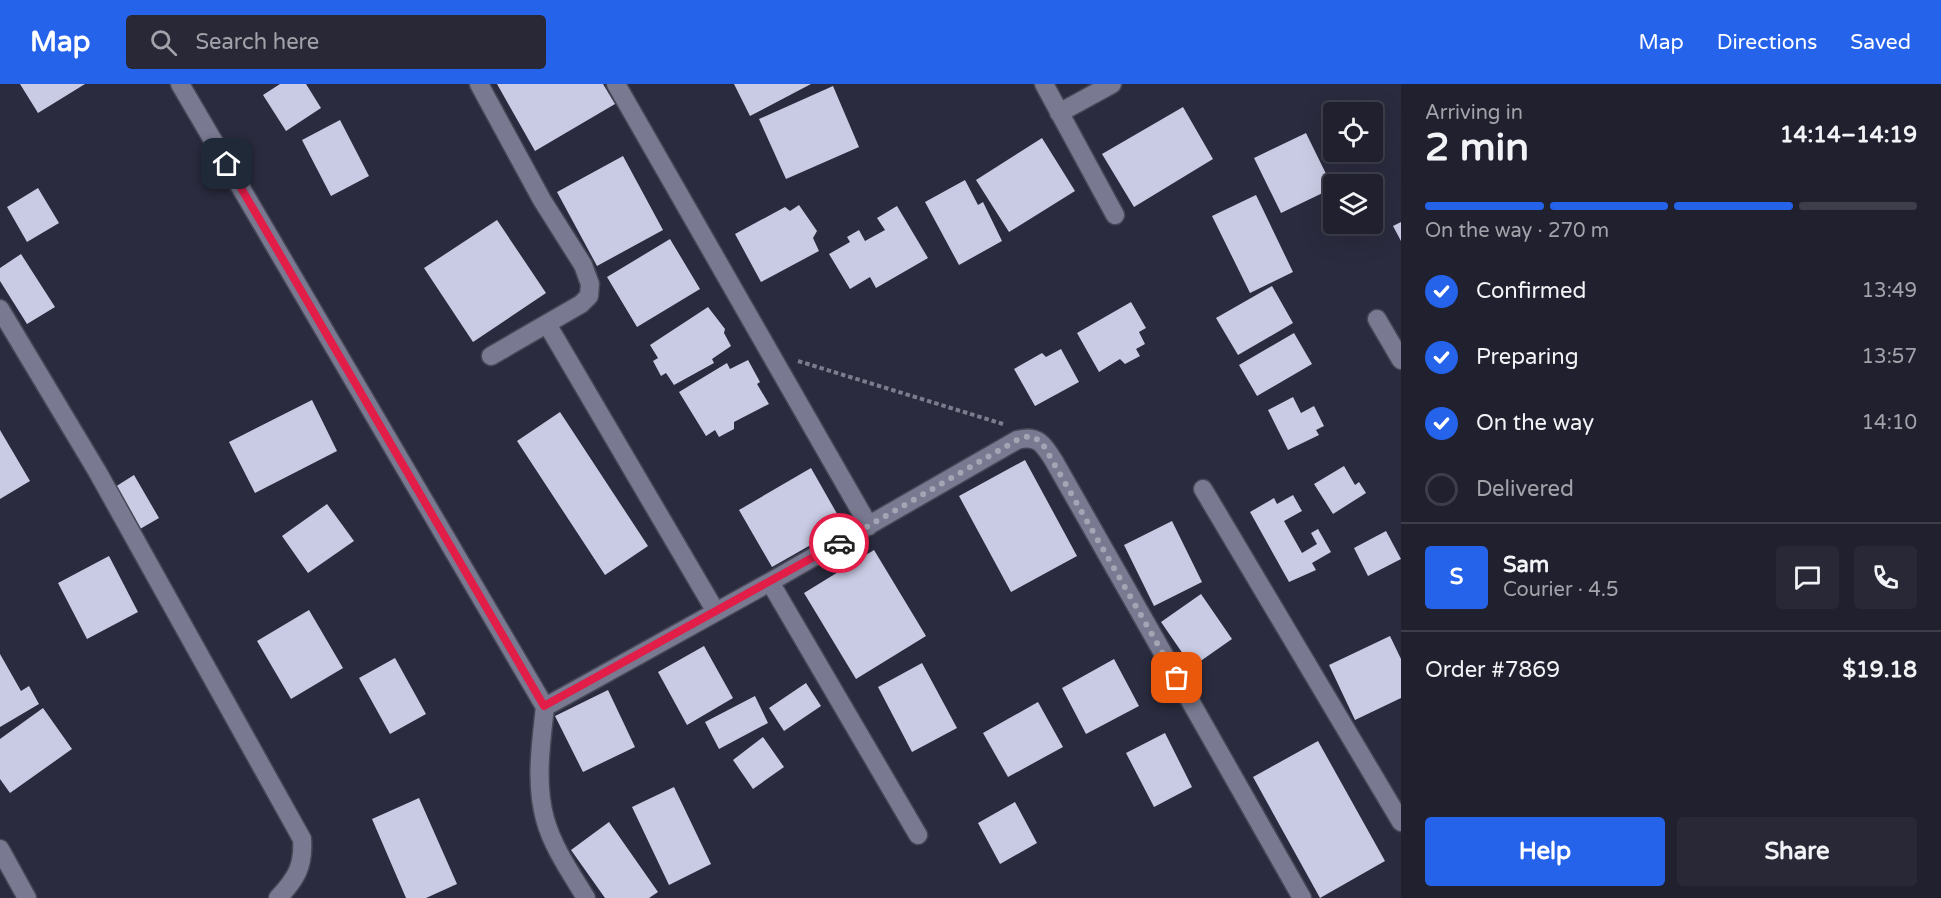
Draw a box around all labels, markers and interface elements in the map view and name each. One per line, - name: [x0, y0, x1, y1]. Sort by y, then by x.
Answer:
- search box: [126, 15, 546, 69]
- text: Map: [30, 25, 90, 59]
- icon: search: [147, 26, 180, 59]
- text: Search here: [195, 29, 319, 55]
- text: Map: [1638, 30, 1684, 55]
- text: Directions: [1717, 30, 1817, 55]
- text: Saved: [1850, 30, 1911, 55]
- text: Arriving in: [1425, 101, 1523, 125]
- map controls: [1323, 102, 1383, 234]
- button: locate: [1323, 102, 1383, 162]
- text: 14:14–14:19: [1780, 122, 1917, 148]
- text: 2 min: [1425, 124, 1529, 171]
- pin: [201, 138, 252, 189]
- icon: home: [210, 147, 243, 180]
- button: layers: [1323, 174, 1383, 234]
- text: On the way · 270 m: [1425, 219, 1609, 243]
- icon: check: [1425, 275, 1458, 308]
- text: Confirmed: [1476, 278, 1586, 304]
- text: 13:49: [1862, 279, 1917, 303]
- icon: check: [1425, 341, 1458, 374]
- text: Preparing: [1476, 344, 1579, 370]
- text: 13:57: [1862, 345, 1917, 369]
- icon: check: [1425, 407, 1458, 440]
- text: On the way: [1476, 410, 1594, 436]
- text: 14:10: [1862, 411, 1917, 435]
- text: Delivered: [1476, 476, 1574, 502]
- courier: [809, 513, 869, 573]
- icon: car: [823, 527, 856, 560]
- button: chat: [1776, 546, 1839, 609]
- button: phone: [1854, 546, 1917, 609]
- text: Sam: [1503, 552, 1549, 578]
- text: S: [1450, 564, 1463, 590]
- text: Courier · 4.5: [1503, 578, 1618, 602]
- pin: [1151, 652, 1202, 703]
- text: Order #7869: [1425, 657, 1560, 683]
- text: $19.18: [1842, 657, 1917, 683]
- icon: bag: [1160, 661, 1193, 694]
- button: Help: [1425, 817, 1665, 886]
- button: Share: [1677, 817, 1917, 886]

